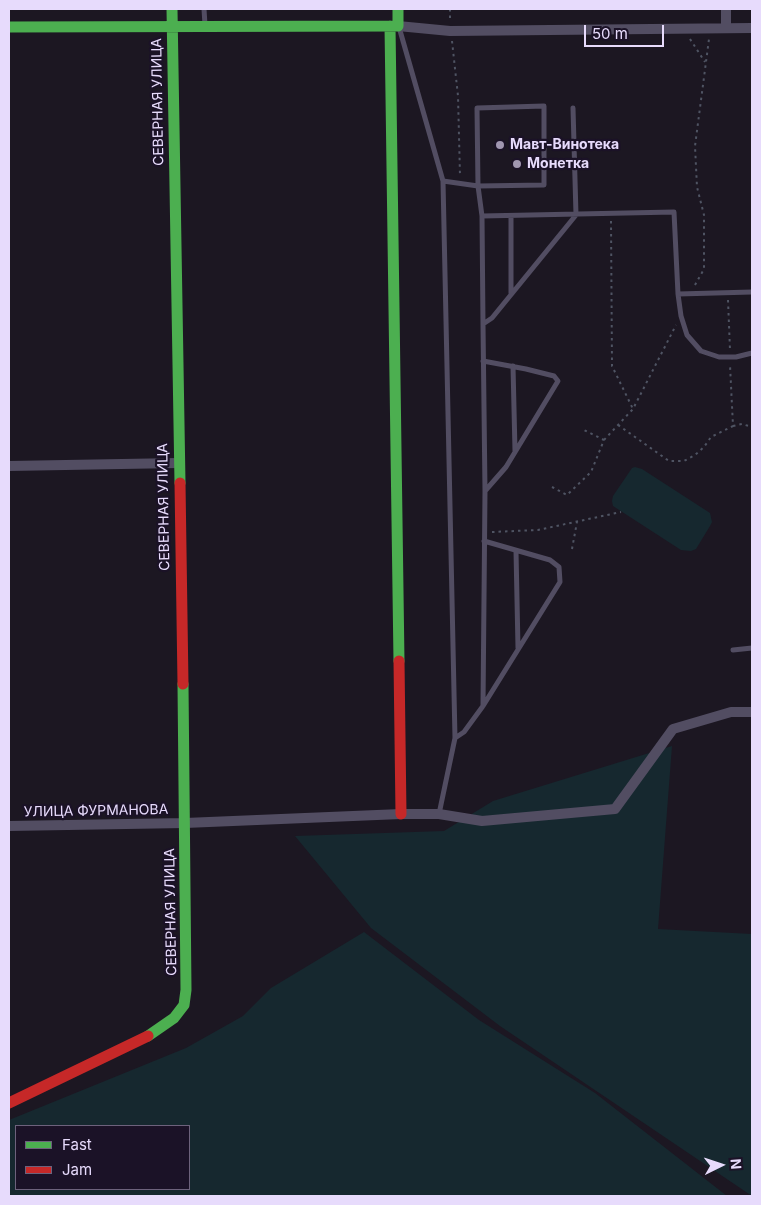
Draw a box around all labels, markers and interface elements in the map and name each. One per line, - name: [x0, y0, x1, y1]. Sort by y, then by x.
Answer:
- scale bar: [586, 15, 666, 47]
- text: 50 m: [592, 24, 628, 43]
- street label: СЕВЕРНАЯ УЛИЦА: [148, 38, 168, 166]
- place label: Мавт-Винотека: [510, 137, 619, 153]
- marker: Мавт-Винотека: [494, 139, 506, 151]
- place label: Монетка: [527, 156, 589, 172]
- marker: Монетка: [511, 158, 523, 170]
- street label: СЕВЕРНАЯ УЛИЦА: [154, 443, 174, 571]
- street label: УЛИЦА ФУРМАНОВА: [24, 801, 168, 821]
- street label: СЕВЕРНАЯ УЛИЦА: [161, 848, 181, 976]
- legend: [15, 1125, 190, 1190]
- text: Fast: [62, 1135, 92, 1154]
- north arrow: [696, 1140, 746, 1190]
- text: N: [728, 1158, 745, 1170]
- text: Jam: [62, 1160, 92, 1179]

